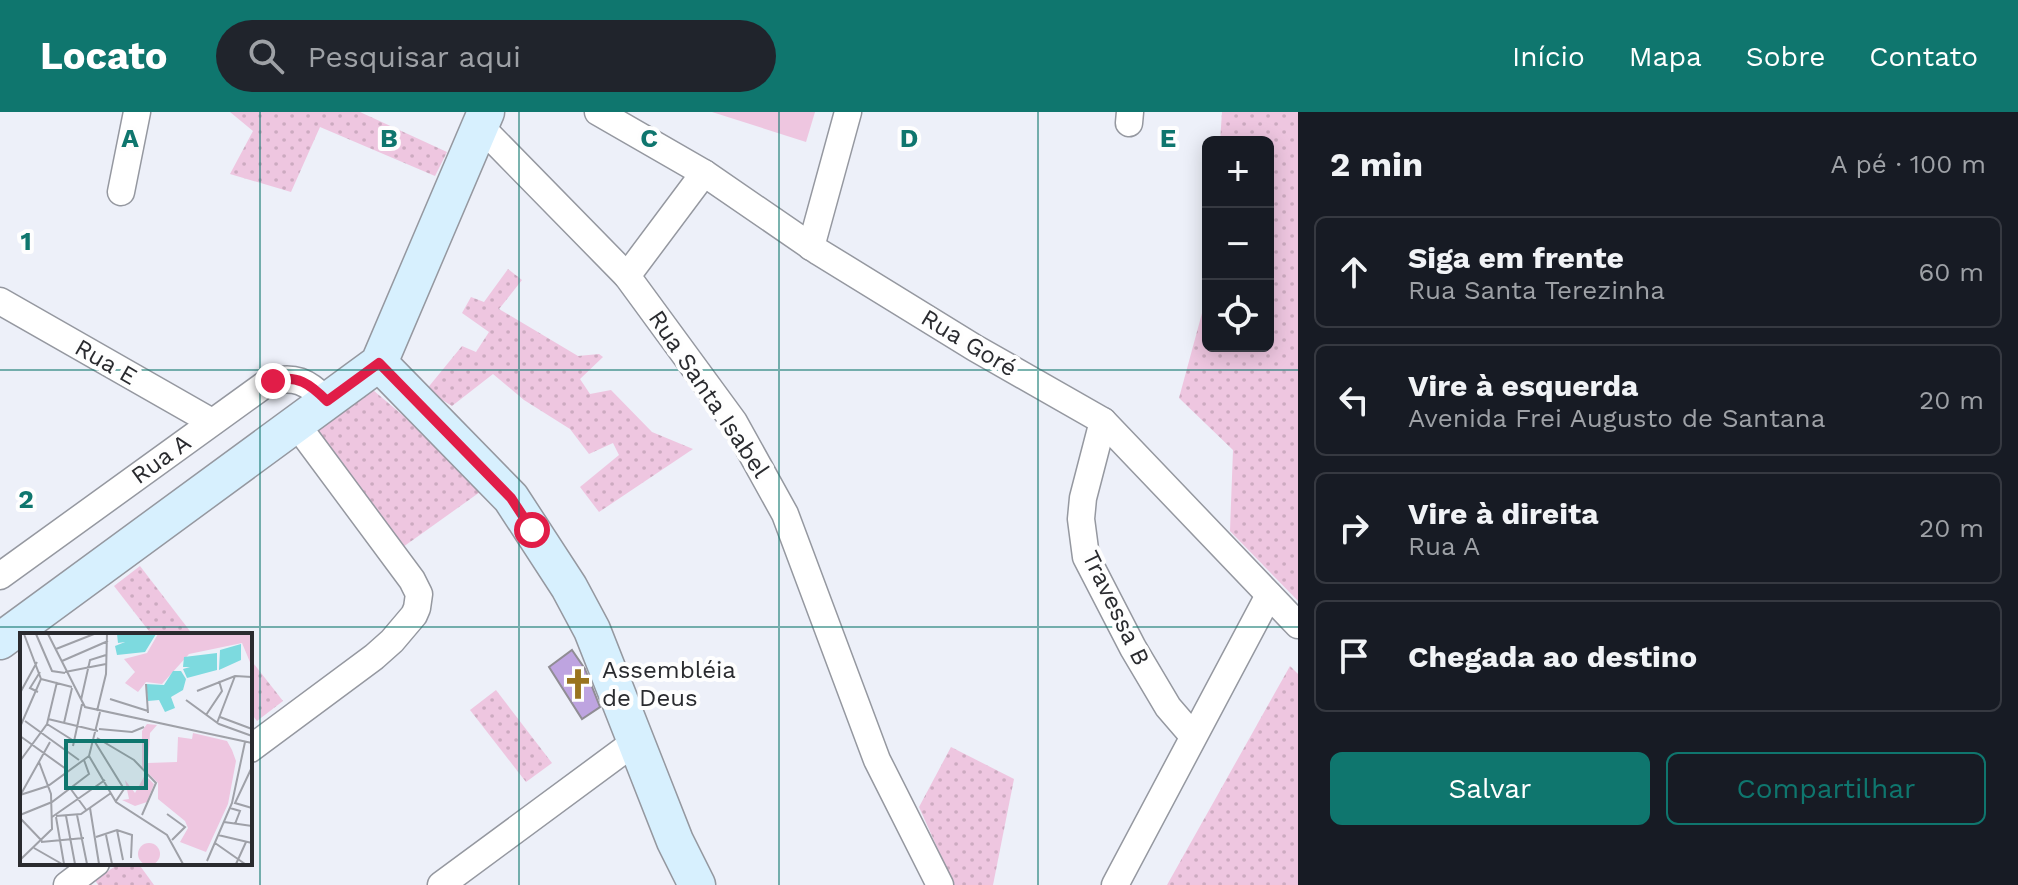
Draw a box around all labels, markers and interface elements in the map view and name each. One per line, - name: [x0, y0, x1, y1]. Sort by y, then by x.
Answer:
- search box: [216, 20, 776, 92]
- text: Locato: [40, 34, 168, 78]
- icon: search: [244, 34, 288, 78]
- text: Pesquisar aqui: [308, 39, 521, 74]
- text: Início: [1512, 40, 1585, 73]
- text: Mapa: [1629, 40, 1702, 73]
- text: Sobre: [1746, 40, 1825, 73]
- text: Contato: [1869, 40, 1978, 73]
- text: A: [121, 123, 139, 153]
- text: B: [380, 123, 398, 153]
- text: C: [640, 123, 658, 153]
- text: D: [900, 123, 918, 153]
- text: E: [1160, 123, 1176, 153]
- map controls: [1202, 136, 1274, 352]
- button: +: [1202, 136, 1274, 208]
- text: 2 min: [1330, 144, 1423, 184]
- text: A pé · 100 m: [1830, 149, 1986, 179]
- button: −: [1202, 208, 1274, 280]
- text: 1: [20, 226, 32, 256]
- text: Siga em frente: [1408, 240, 1624, 275]
- icon: ahead: [1332, 250, 1376, 294]
- text: 60 m: [1918, 257, 1984, 287]
- text: Rua Santa Terezinha: [1408, 275, 1665, 305]
- button: locate: [1202, 280, 1274, 352]
- street label: Rua Goré: [916, 304, 1022, 382]
- street label: Rua Santa Isabel: [643, 305, 776, 484]
- street label: Rua E: [70, 333, 142, 391]
- route end: [255, 363, 291, 399]
- text: Vire à esquerda: [1408, 368, 1638, 403]
- icon: left: [1332, 378, 1376, 422]
- text: 20 m: [1919, 385, 1984, 415]
- text: Avenida Frei Augusto de Santana: [1408, 403, 1825, 433]
- street label: Rua A: [126, 428, 196, 490]
- text: 2: [18, 484, 34, 514]
- text: Vire à direita: [1408, 496, 1599, 531]
- icon: right: [1332, 506, 1376, 550]
- route start: [514, 512, 550, 548]
- text: 20 m: [1919, 513, 1984, 543]
- text: Rua A: [1408, 531, 1480, 561]
- street label: Travessa B: [1076, 546, 1156, 670]
- inset map: [20, 633, 252, 865]
- icon: arrive: [1332, 634, 1376, 678]
- text: Chegada ao destino: [1408, 639, 1697, 674]
- place label: Assembléia de Deus: [602, 656, 736, 712]
- church icon: Assembléia de Deus: [561, 667, 595, 701]
- button: Salvar: [1330, 752, 1650, 825]
- button: Compartilhar: [1666, 752, 1986, 825]

